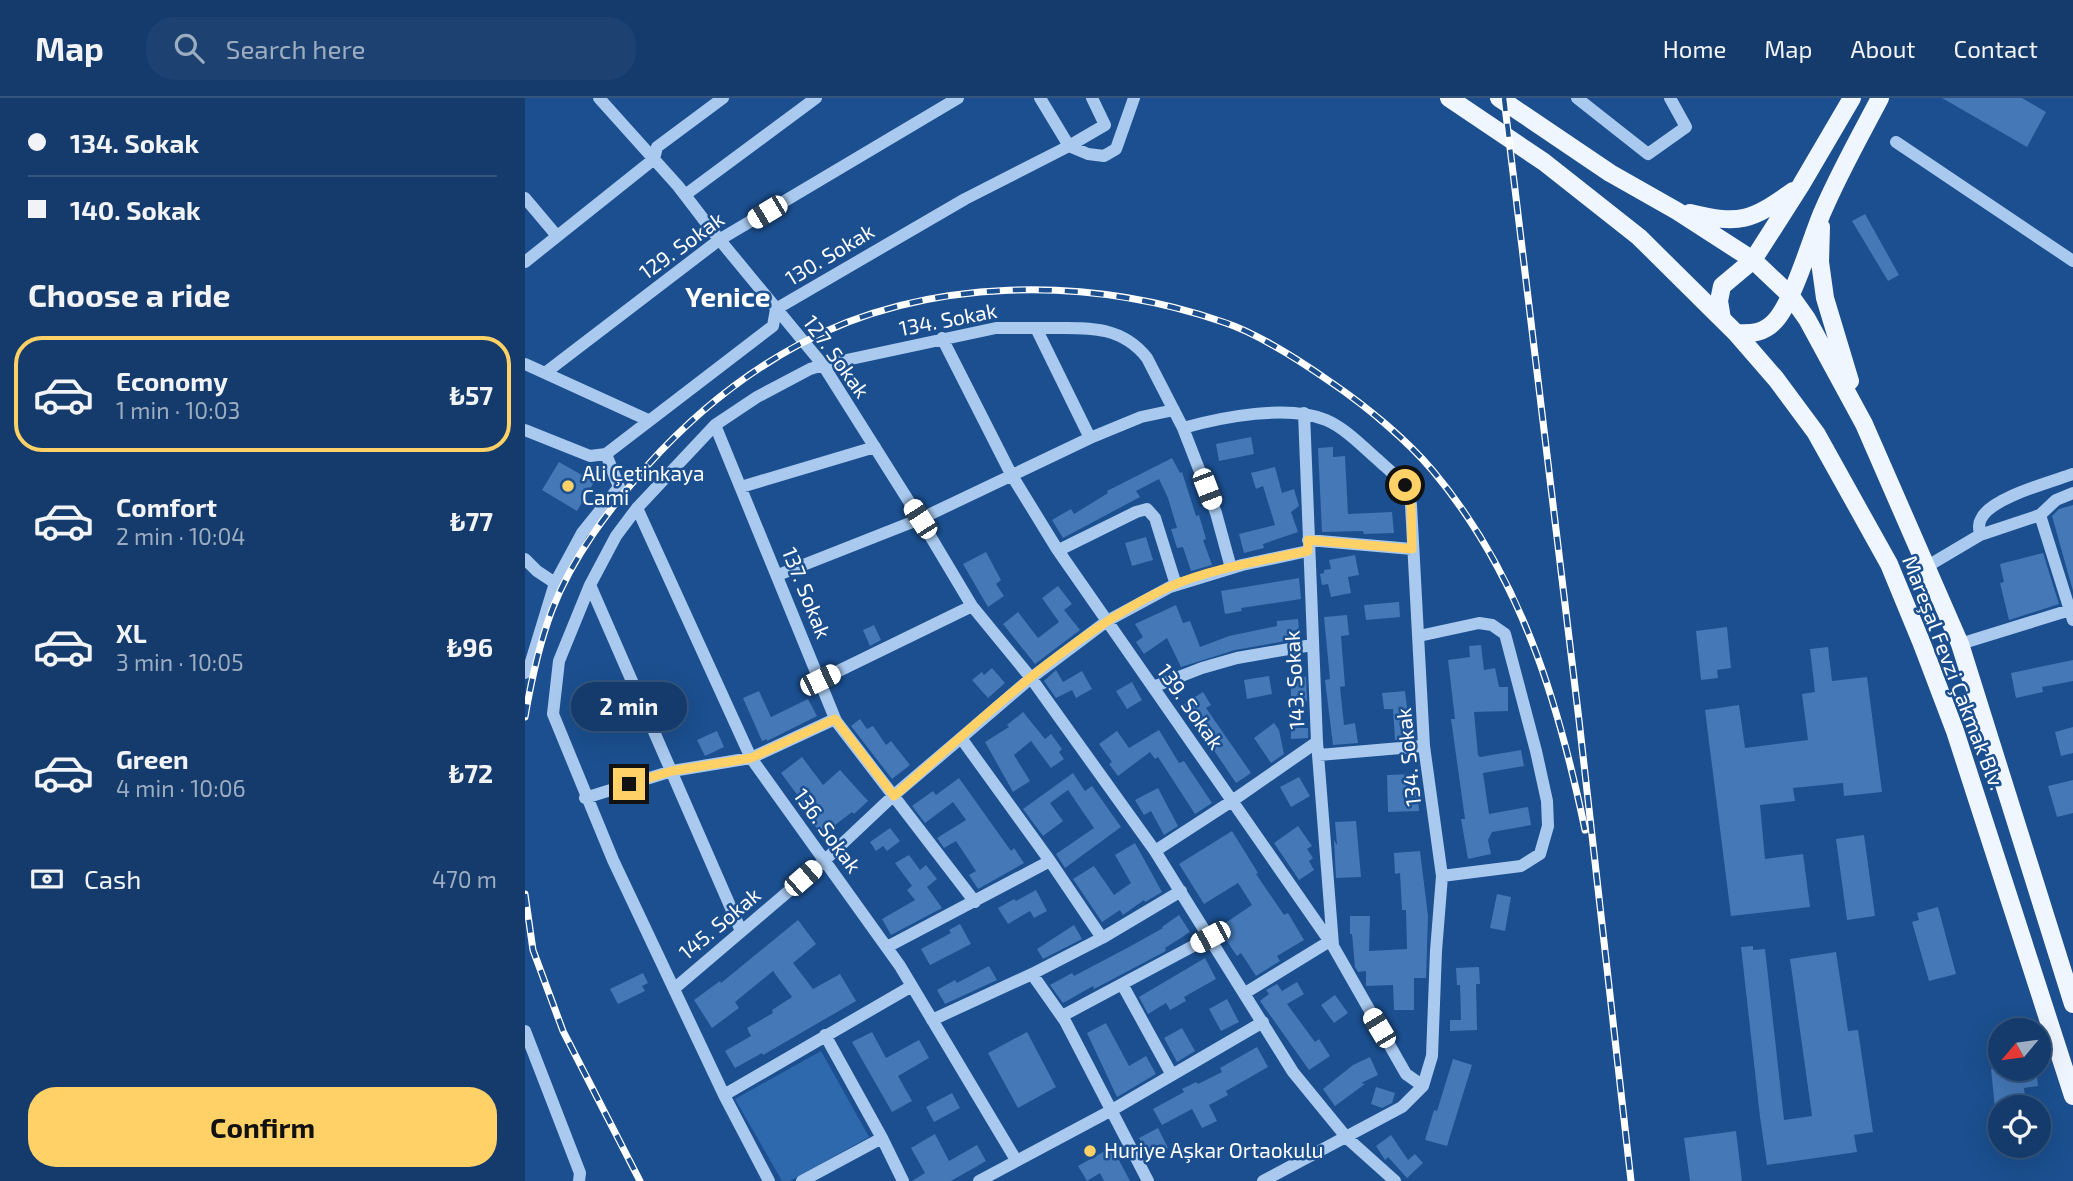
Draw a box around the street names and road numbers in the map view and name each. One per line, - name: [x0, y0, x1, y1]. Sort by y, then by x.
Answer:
- street label: 129. Sokak: [634, 206, 728, 284]
- street label: 130. Sokak: [780, 217, 878, 290]
- street label: 134. Sokak: [897, 297, 999, 340]
- street label: 127. Sokak: [799, 310, 876, 403]
- street label: 137. Sokak: [778, 543, 837, 642]
- street label: Mareşal Fevzi Çakmak Blv.: [1896, 552, 2011, 794]
- street label: 143. Sokak: [1278, 630, 1309, 730]
- street label: 139. Sokak: [1153, 659, 1230, 754]
- street label: 134. Sokak: [1390, 706, 1425, 808]
- street label: 136. Sokak: [789, 783, 867, 877]
- street label: 145. Sokak: [673, 881, 765, 964]

